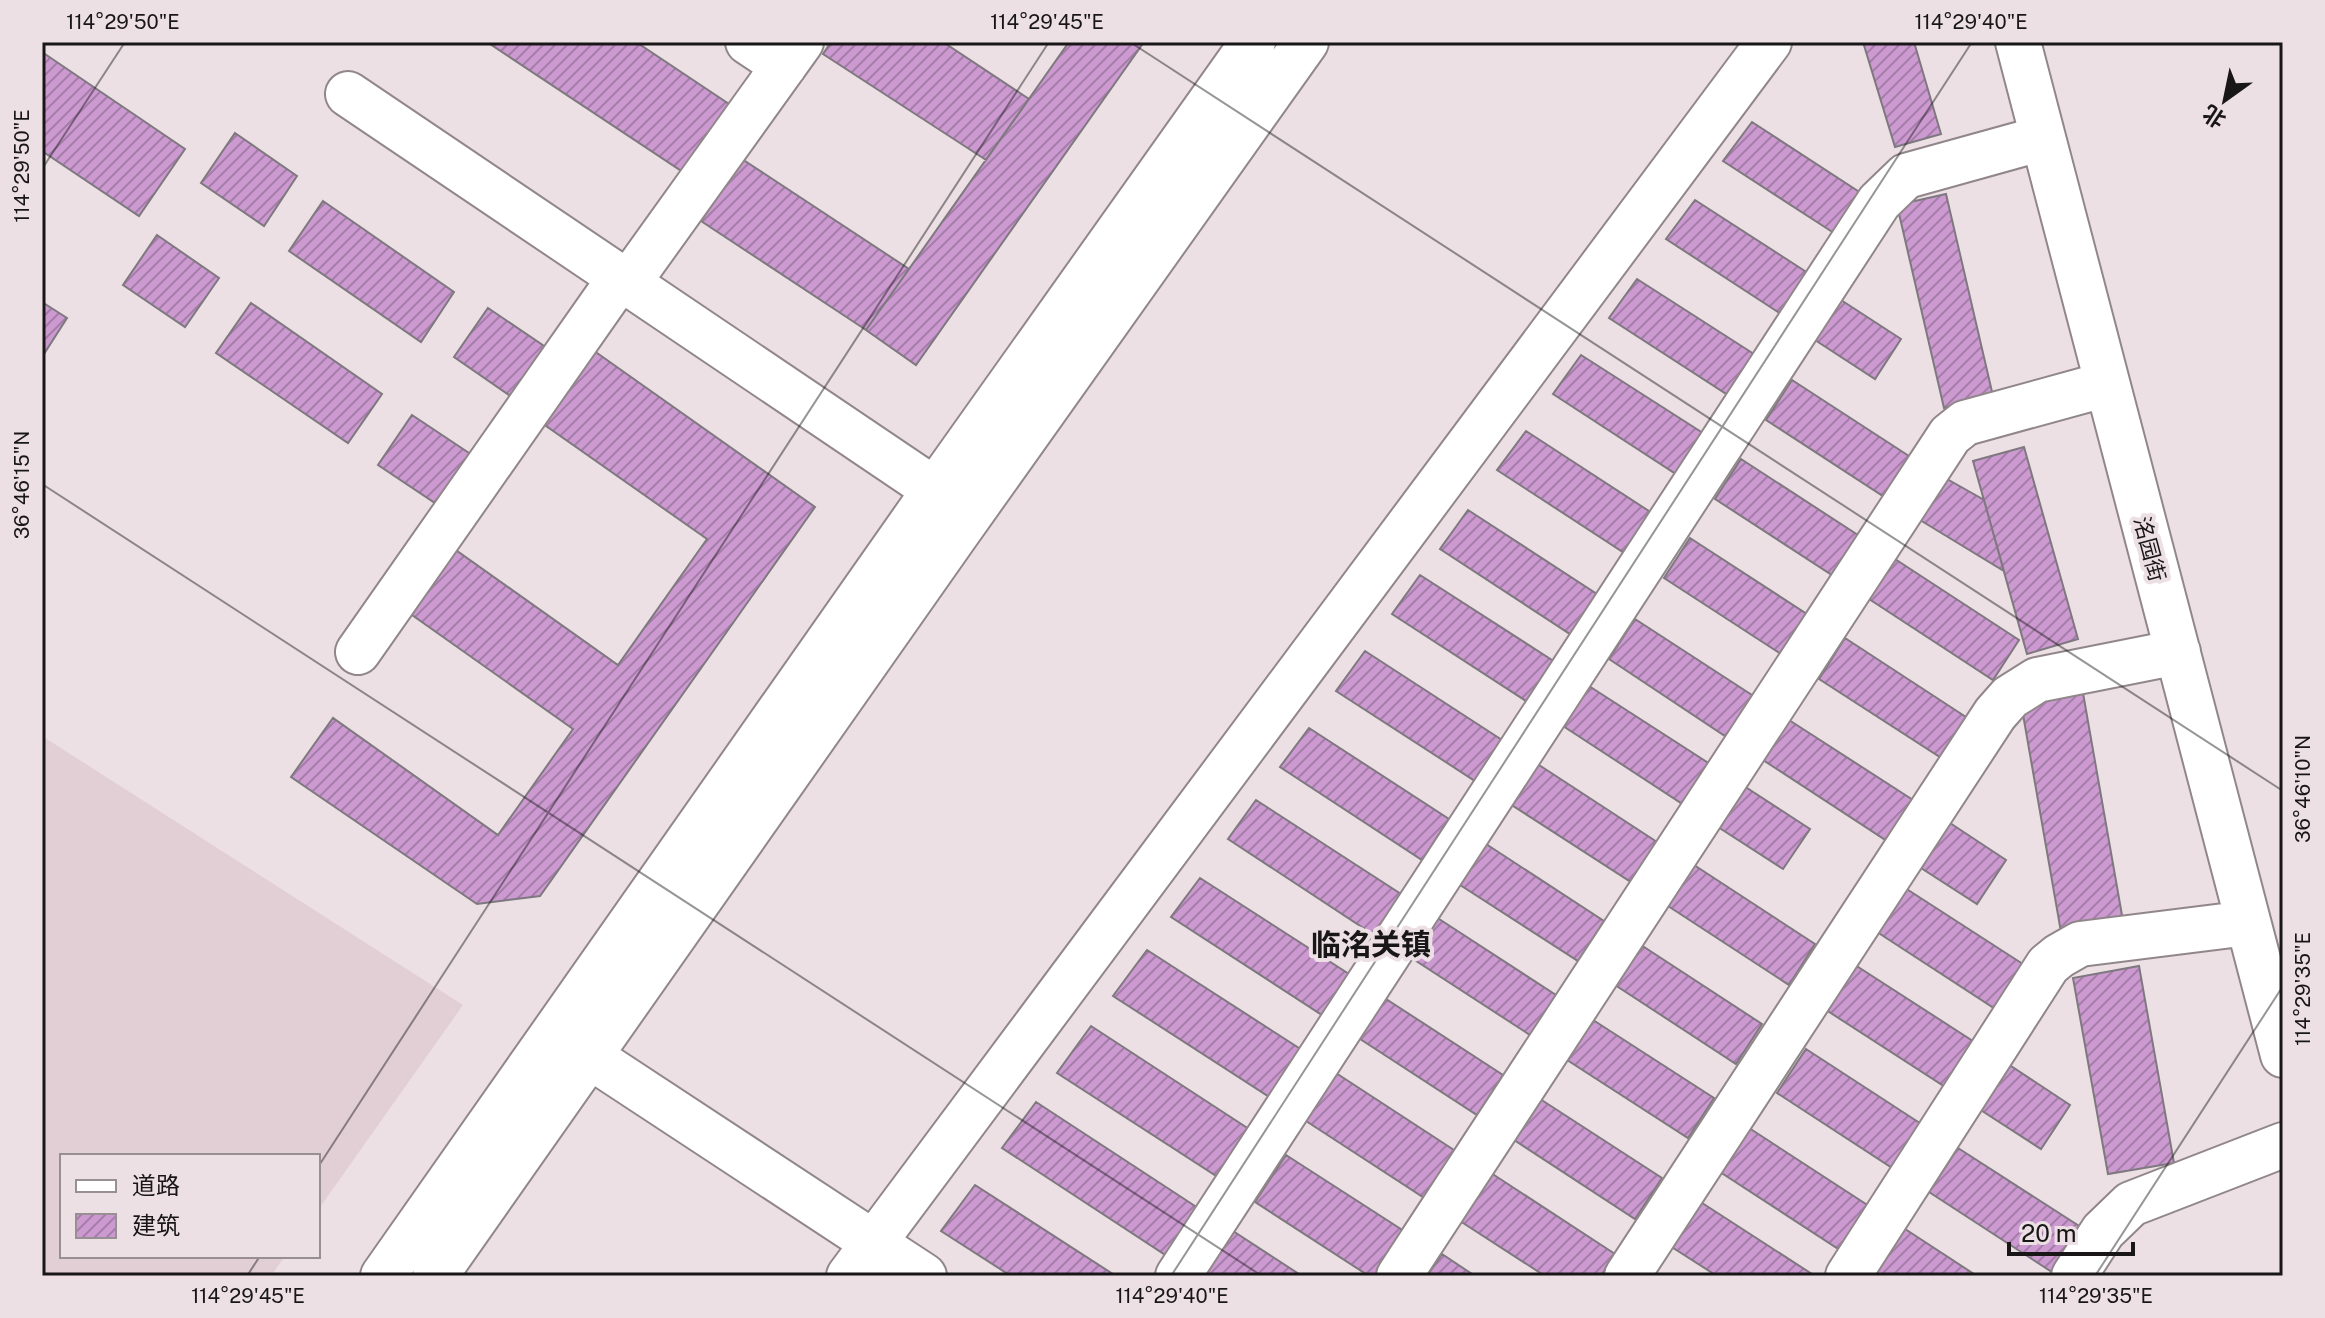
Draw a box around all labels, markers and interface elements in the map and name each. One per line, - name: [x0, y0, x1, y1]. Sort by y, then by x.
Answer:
- text: 114°29'50"E: [66, 10, 180, 34]
- text: 114°29'45"E: [990, 10, 1104, 34]
- text: 114°29'40"E: [1914, 10, 2028, 34]
- north arrow: [2185, 60, 2265, 140]
- text: 北: [2198, 100, 2230, 134]
- text: 114°29'50"E: [10, 109, 34, 223]
- text: 36°46'15"N: [10, 431, 34, 539]
- street label: 洺园街: [2129, 514, 2171, 584]
- text: 36°46'10"N: [2291, 735, 2315, 843]
- district label: 临洺关镇: [1311, 926, 1431, 962]
- text: 114°29'35"E: [2291, 932, 2315, 1046]
- legend: [60, 1154, 320, 1258]
- text: 道路: [132, 1171, 180, 1199]
- scale bar: [2009, 1206, 2133, 1256]
- text: 建筑: [132, 1211, 180, 1239]
- text: 20 m: [2021, 1219, 2077, 1247]
- text: 114°29'45"E: [191, 1284, 305, 1308]
- text: 114°29'40"E: [1115, 1284, 1229, 1308]
- text: 114°29'35"E: [2039, 1284, 2153, 1308]

